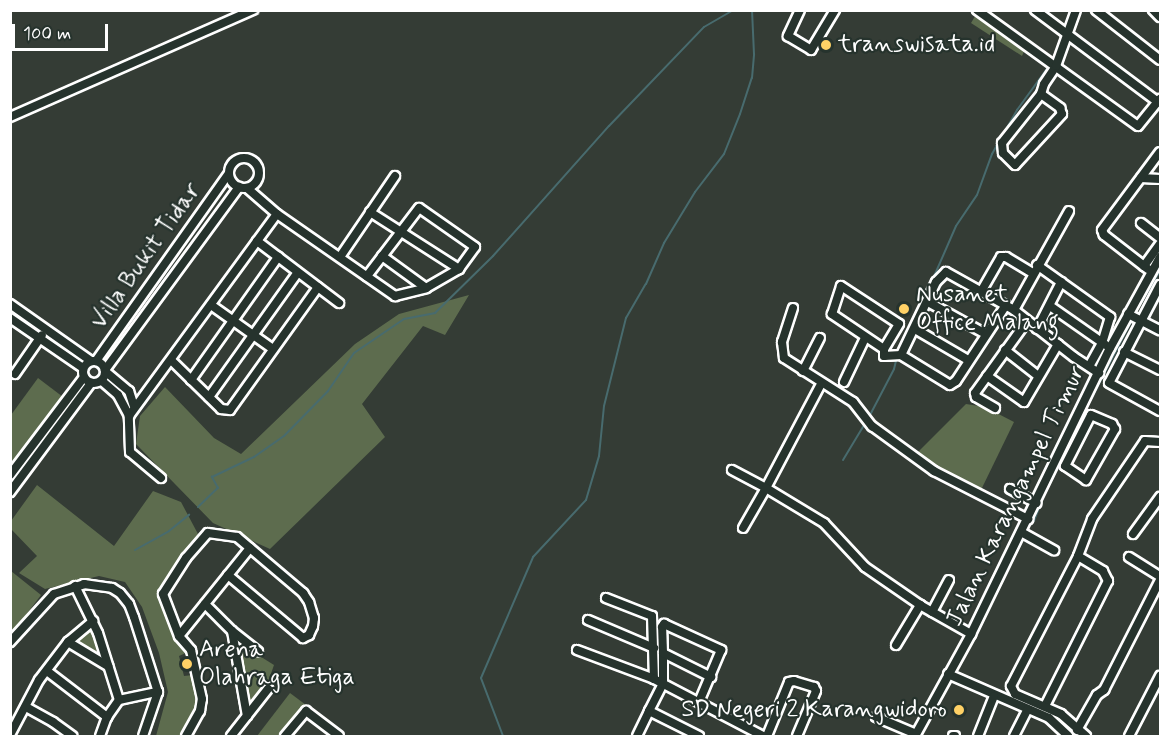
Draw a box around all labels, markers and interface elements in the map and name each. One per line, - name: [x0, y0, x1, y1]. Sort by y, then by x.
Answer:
- scale bar: [15, 12, 111, 50]
- text: 100 m: [23, 22, 71, 46]
- place label: transwisata.id: [838, 31, 995, 59]
- marker: transwisata.id: [819, 38, 833, 52]
- street label: Villa Bukit Tidar: [87, 180, 205, 332]
- place label: Nusanet Office Malang: [916, 281, 1062, 337]
- marker: Nusanet Office Malang: [897, 302, 911, 316]
- street label: Jalan Karangampel Timur: [942, 364, 1090, 628]
- place label: Arena Olahraga Etiga: [199, 636, 352, 692]
- marker: Arena Olahraga Etiga: [180, 657, 194, 671]
- place label: SD Negeri 2 Karangwidoro: [679, 696, 947, 724]
- marker: SD Negeri 2 Karangwidoro: [952, 703, 966, 717]

